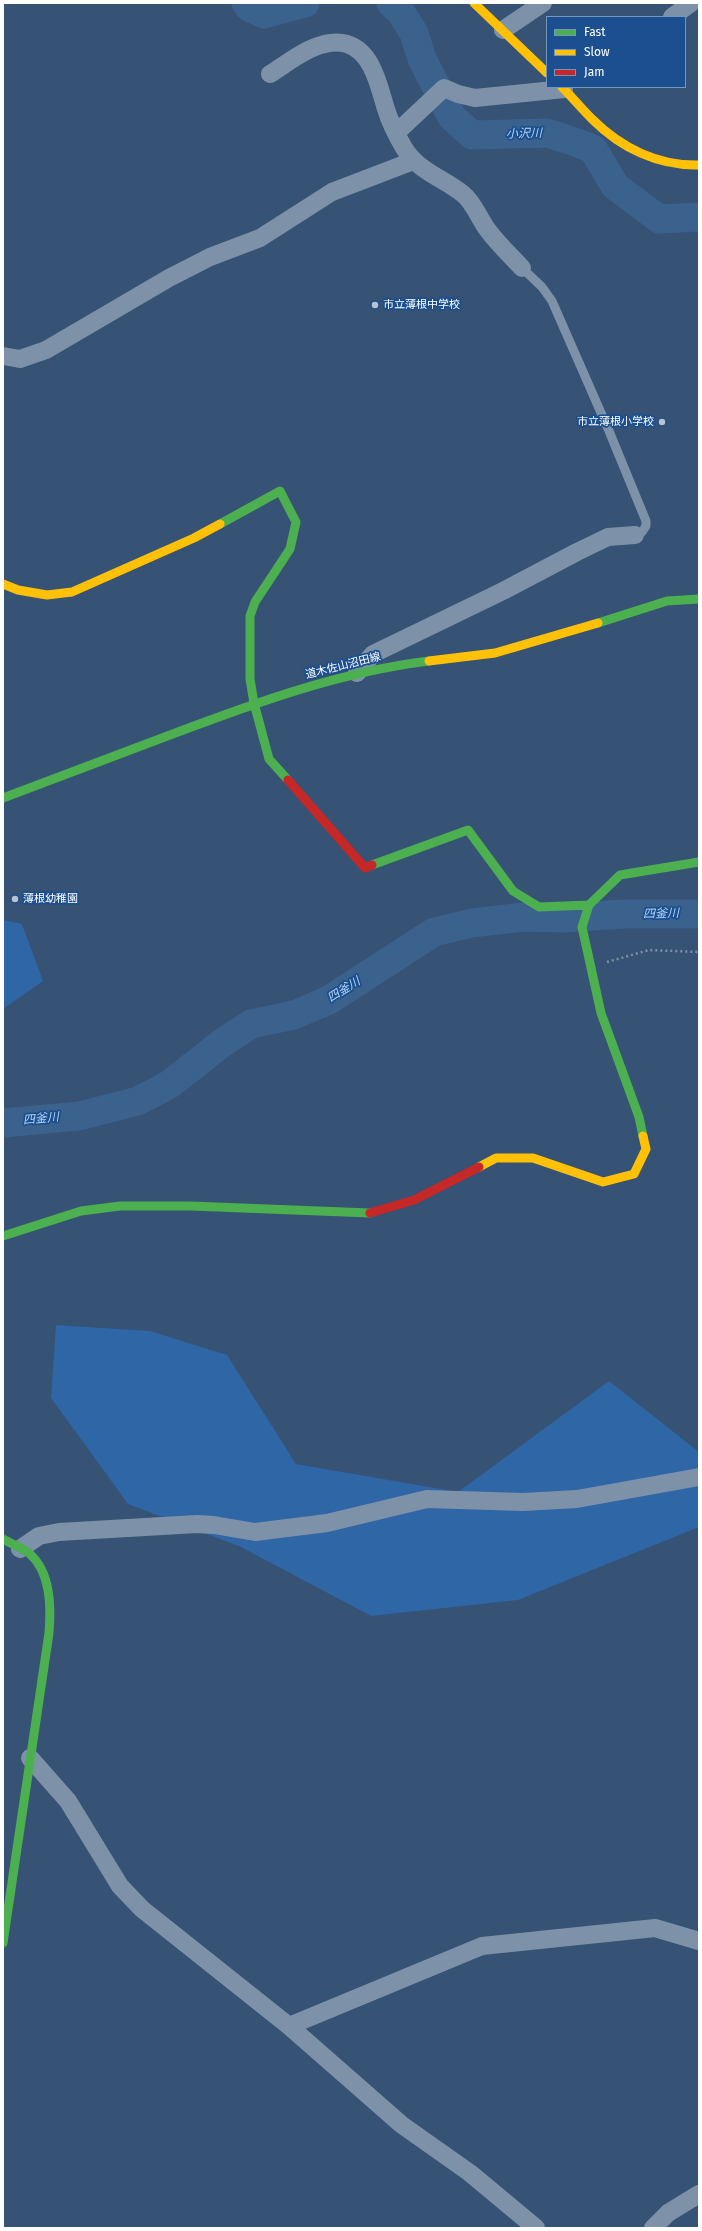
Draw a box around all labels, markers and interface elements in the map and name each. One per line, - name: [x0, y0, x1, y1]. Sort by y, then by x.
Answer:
- legend: [546, 16, 686, 88]
- text: Fast: [584, 25, 606, 39]
- text: Slow: [584, 45, 610, 59]
- text: Jam: [584, 65, 604, 79]
- water label: 小沢川: [506, 126, 542, 142]
- place label: 市立薄根中学校: [383, 298, 460, 312]
- marker: 市立薄根中学校: [370, 300, 380, 310]
- place label: 市立薄根小学校: [577, 415, 654, 429]
- marker: 市立薄根小学校: [657, 417, 667, 427]
- street label: 道木佐山沼田線: [304, 650, 382, 682]
- place label: 薄根幼稚園: [23, 892, 78, 906]
- marker: 薄根幼稚園: [10, 894, 20, 904]
- water label: 四釜川: [643, 906, 679, 922]
- water label: 四釜川: [325, 974, 363, 1006]
- water label: 四釜川: [22, 1110, 60, 1128]

